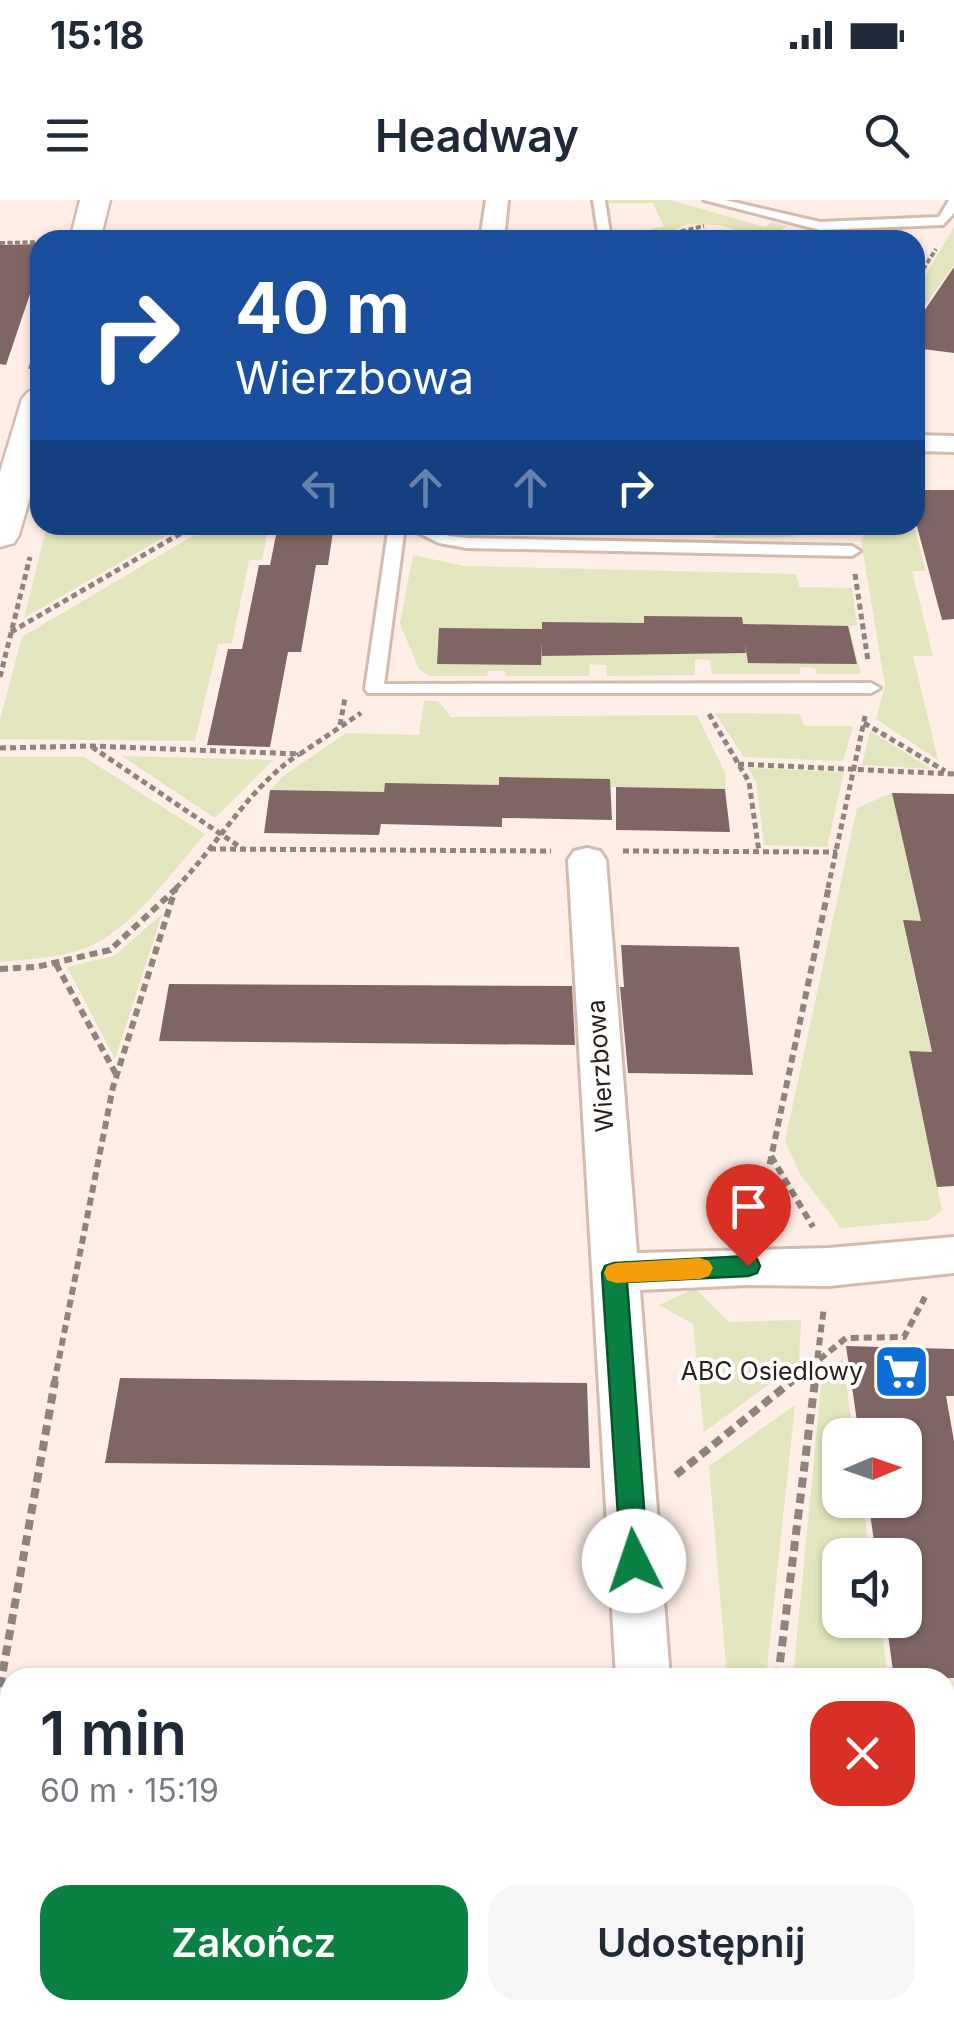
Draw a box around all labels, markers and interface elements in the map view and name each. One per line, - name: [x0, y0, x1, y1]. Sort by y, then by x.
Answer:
- text: 15:18: [50, 12, 144, 58]
- icon: menu: [40, 108, 95, 163]
- text: Headway: [375, 108, 579, 163]
- icon: search: [859, 108, 914, 163]
- text: 40 m: [235, 265, 410, 350]
- icon: right: [70, 270, 200, 400]
- text: Wierzbowa: [235, 350, 474, 405]
- icon: left: [293, 460, 348, 515]
- icon: ahead: [398, 460, 453, 515]
- icon: ahead: [503, 460, 558, 515]
- icon: right: [608, 460, 663, 515]
- street label: Wierzbowa: [580, 999, 620, 1133]
- pin: [706, 1164, 791, 1267]
- icon: arrive: [721, 1179, 776, 1234]
- supermarket icon: ABC Osiedlowy: [872, 1341, 932, 1401]
- place label: ABC Osiedlowy: [681, 1356, 863, 1386]
- north arrow: [822, 1418, 922, 1518]
- map controls: [822, 1418, 922, 1638]
- position arrow: [582, 1509, 686, 1613]
- button: sound: [822, 1538, 922, 1638]
- text: 1 min: [40, 1697, 187, 1769]
- button: close: [810, 1701, 915, 1806]
- text: 60 m · 15:19: [40, 1771, 219, 1810]
- button: Zakończ: [40, 1885, 468, 2000]
- button: Udostępnij: [488, 1885, 915, 2000]

